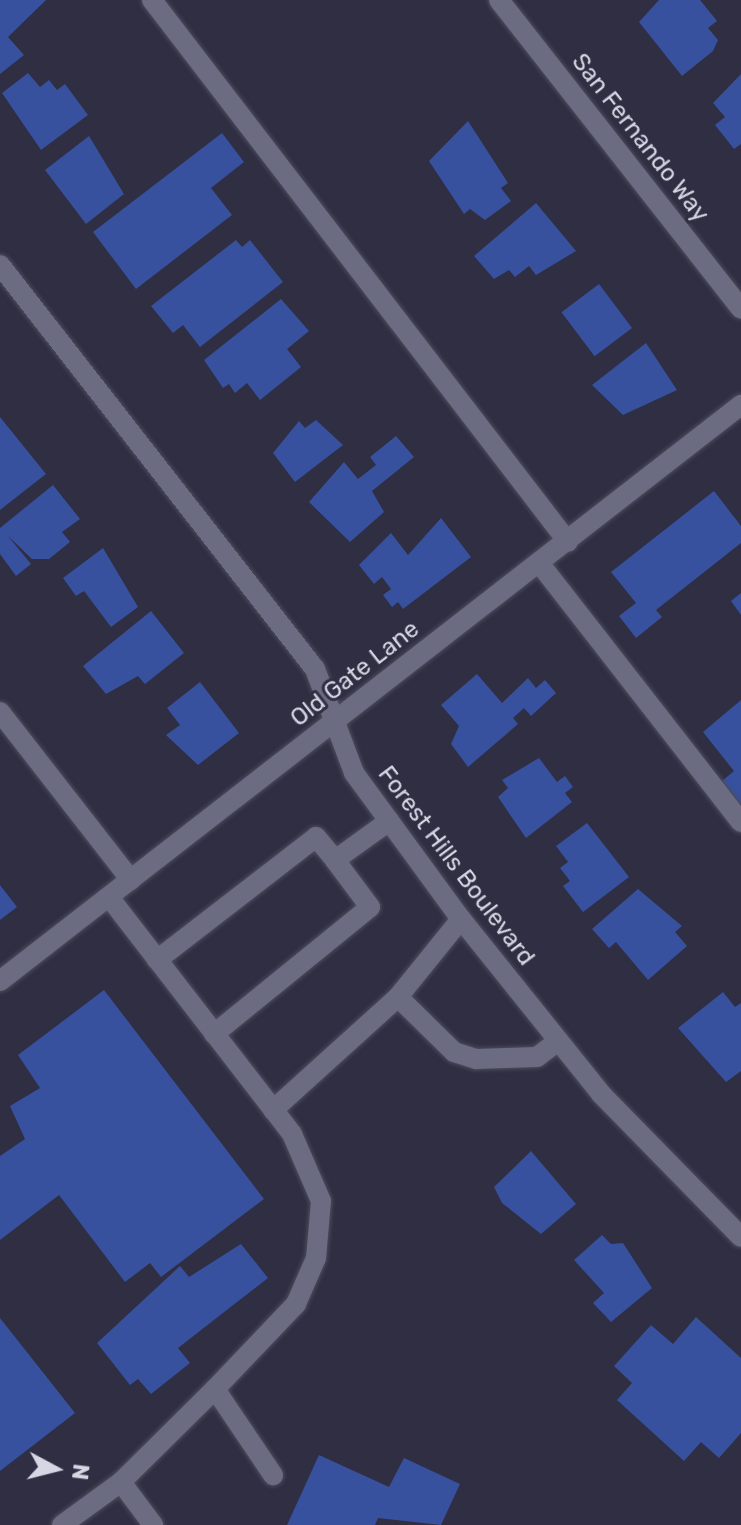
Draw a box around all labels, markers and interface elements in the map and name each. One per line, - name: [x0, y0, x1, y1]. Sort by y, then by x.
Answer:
- street label: San Fernando Way: [565, 48, 715, 228]
- street label: Old Gate Lane: [285, 615, 425, 733]
- street label: Forest Hills Boulevard: [372, 761, 540, 971]
- north arrow: [16, 1429, 96, 1509]
- text: N: [66, 1462, 95, 1481]

